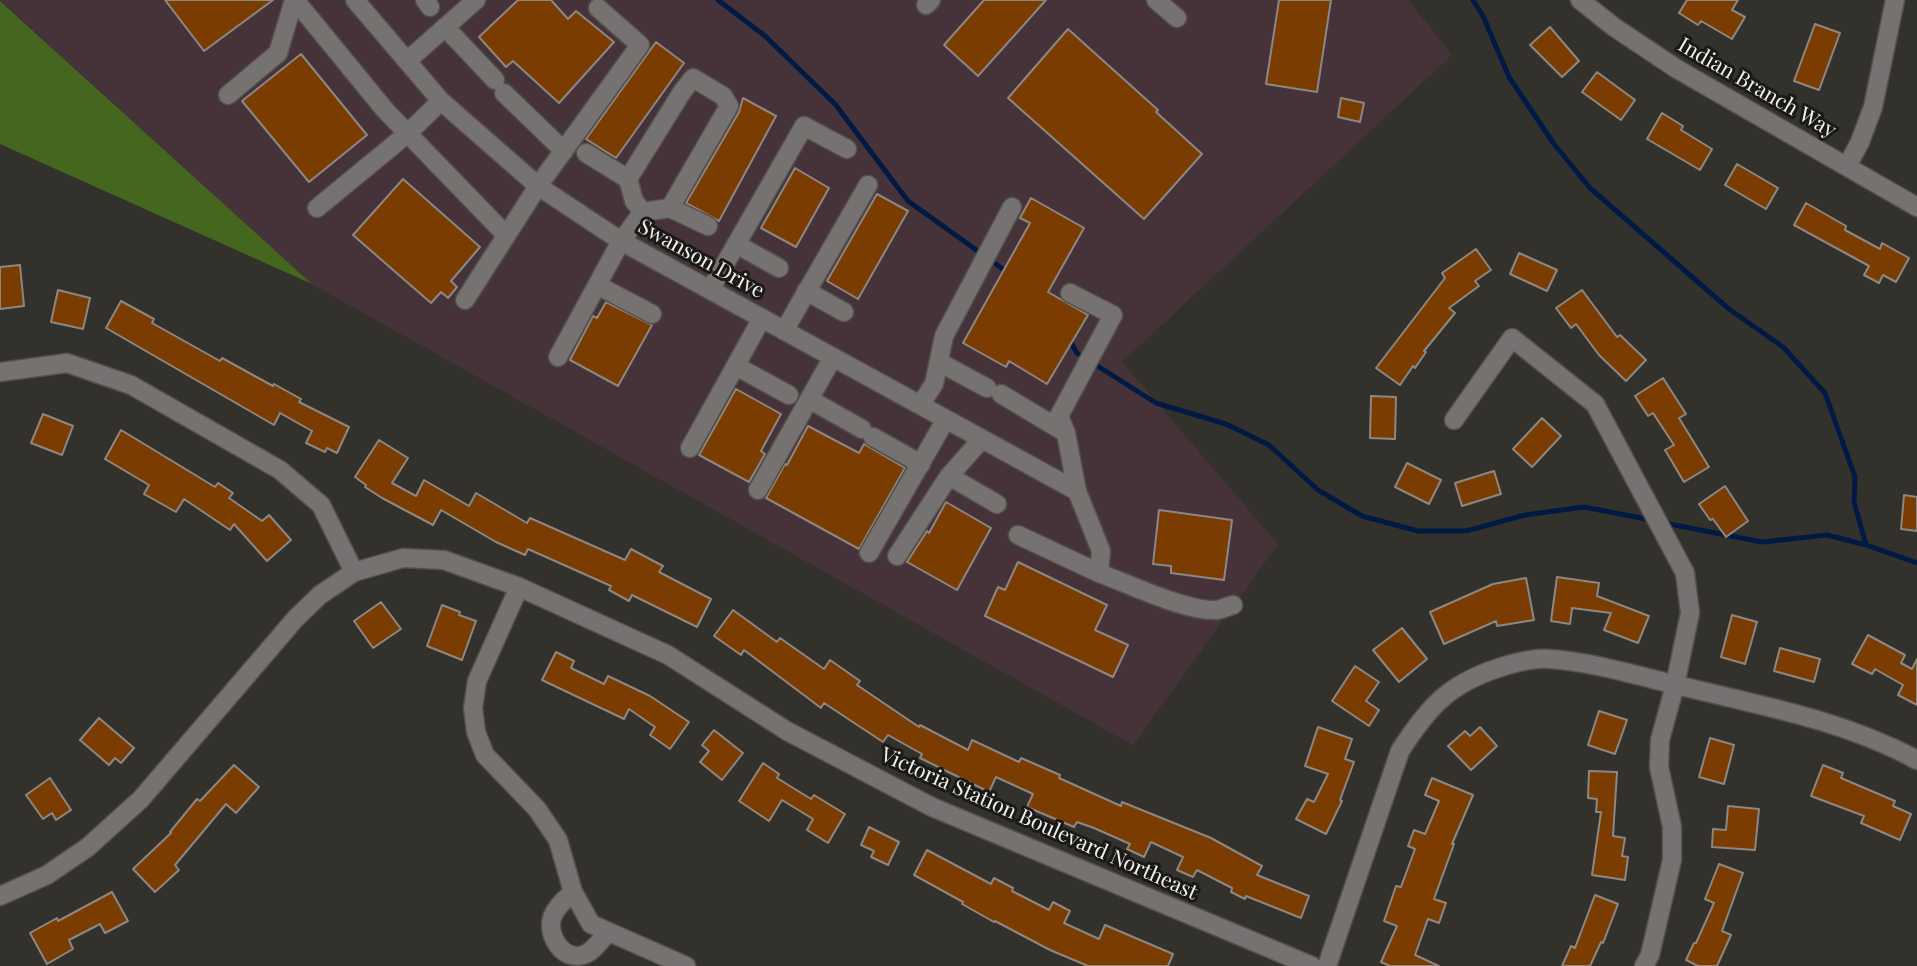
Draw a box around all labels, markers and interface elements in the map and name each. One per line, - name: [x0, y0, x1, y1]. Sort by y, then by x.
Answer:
- street label: Indian Branch Way: [1674, 33, 1840, 143]
- street label: Swanson Drive: [633, 214, 769, 304]
- street label: Victoria Station Boulevard Northeast: [877, 742, 1201, 906]

